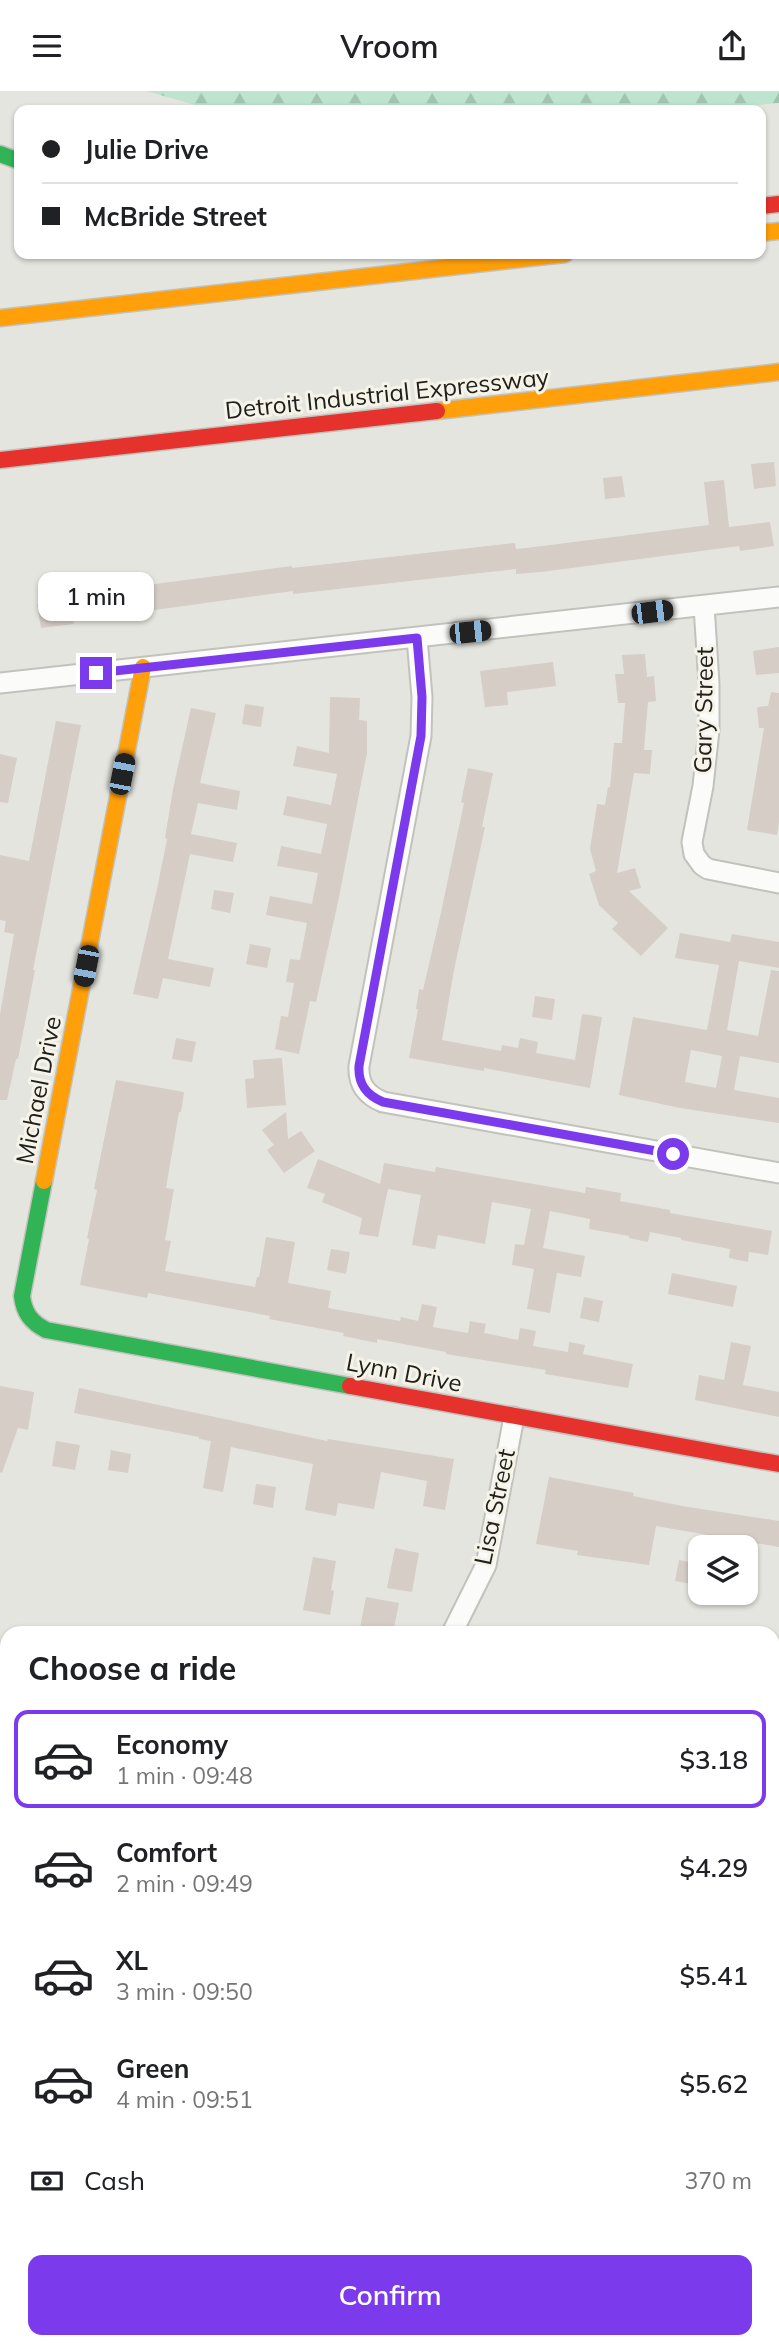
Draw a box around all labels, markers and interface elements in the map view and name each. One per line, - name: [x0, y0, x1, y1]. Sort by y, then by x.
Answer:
- text: Vroom: [340, 26, 439, 66]
- icon: menu: [28, 27, 66, 65]
- icon: share: [713, 27, 751, 65]
- text: Julie Drive: [84, 133, 209, 166]
- text: McBride Street: [84, 200, 267, 233]
- street label: Detroit Industrial Expressway: [223, 361, 551, 425]
- callout: 1 min: [38, 571, 154, 621]
- text: 1 min: [66, 582, 126, 611]
- car: [630, 599, 675, 625]
- car: [449, 619, 492, 645]
- street label: Gary Street: [687, 646, 719, 774]
- route end: [80, 657, 112, 689]
- car: [108, 751, 137, 797]
- car: [72, 943, 101, 989]
- street label: Michael Drive: [9, 1013, 67, 1166]
- route start: [657, 1138, 689, 1170]
- street label: Lynn Drive: [344, 1346, 465, 1398]
- street label: Lisa Street: [467, 1446, 521, 1567]
- map controls: [688, 1535, 758, 1605]
- button: layers: [688, 1535, 758, 1605]
- text: Choose a ride: [28, 1648, 236, 1688]
- icon: car: [32, 1728, 95, 1791]
- text: Economy: [116, 1728, 228, 1761]
- text: $3.18: [679, 1743, 748, 1776]
- text: 1 min · 09:48: [116, 1761, 253, 1790]
- icon: car: [32, 1836, 95, 1899]
- text: Comfort: [116, 1836, 217, 1869]
- text: $4.29: [679, 1851, 748, 1884]
- text: 2 min · 09:49: [116, 1869, 253, 1898]
- icon: car: [32, 1944, 95, 2007]
- text: XL: [116, 1944, 148, 1977]
- text: $5.41: [679, 1959, 748, 1992]
- text: 3 min · 09:50: [116, 1977, 253, 2006]
- icon: car: [32, 2052, 95, 2115]
- text: Green: [116, 2052, 189, 2085]
- text: $5.62: [679, 2067, 748, 2100]
- text: 4 min · 09:51: [116, 2085, 253, 2114]
- icon: cash: [28, 2162, 66, 2200]
- text: Cash: [84, 2164, 145, 2197]
- text: 370 m: [684, 2166, 752, 2195]
- button: Confirm: [28, 2255, 752, 2335]

